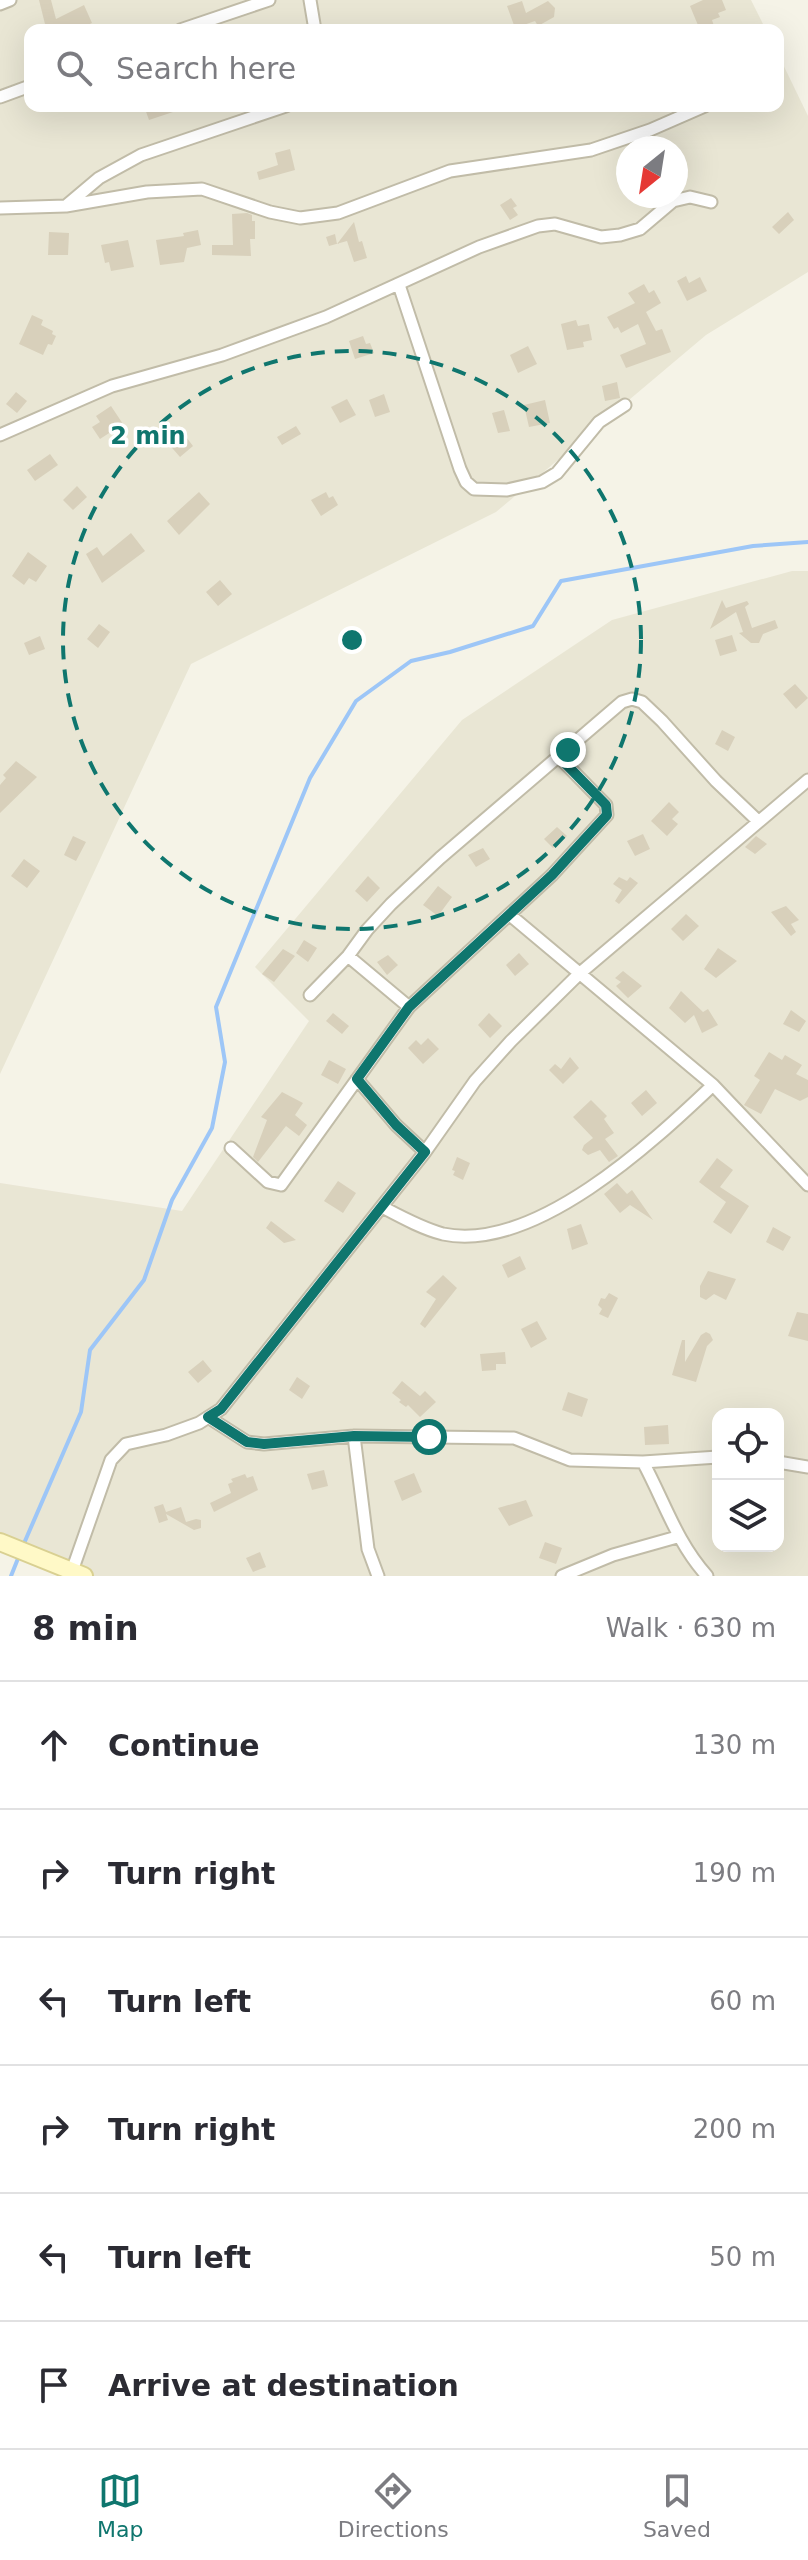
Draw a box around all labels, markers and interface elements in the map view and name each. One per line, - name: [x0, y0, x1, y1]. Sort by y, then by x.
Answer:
- search box: [24, 24, 784, 112]
- icon: search: [52, 46, 96, 90]
- text: Search here: [116, 51, 296, 86]
- north arrow: [616, 136, 688, 208]
- text: 2 min: [110, 422, 186, 450]
- centre of rings: [338, 626, 366, 654]
- route end: [550, 732, 586, 768]
- map controls: [712, 1408, 784, 1552]
- button: locate: [712, 1408, 784, 1480]
- route start: [411, 1419, 447, 1455]
- button: layers: [712, 1480, 784, 1552]
- text: 8 min: [32, 1608, 139, 1648]
- text: Walk · 630 m: [606, 1613, 776, 1643]
- icon: ahead: [32, 1723, 76, 1767]
- text: Continue: [108, 1728, 260, 1763]
- text: 130 m: [693, 1730, 776, 1760]
- icon: right: [32, 1851, 76, 1895]
- text: Turn right: [108, 1856, 275, 1891]
- text: 190 m: [693, 1858, 776, 1888]
- icon: left: [32, 1979, 76, 2023]
- text: Turn left: [108, 1984, 251, 2019]
- text: 60 m: [709, 1986, 776, 2016]
- icon: right: [32, 2107, 76, 2151]
- text: Turn right: [108, 2112, 275, 2147]
- text: 200 m: [693, 2114, 776, 2144]
- icon: left: [32, 2235, 76, 2279]
- text: Turn left: [108, 2240, 251, 2275]
- text: 50 m: [709, 2242, 776, 2272]
- icon: arrive: [32, 2363, 76, 2407]
- text: Arrive at destination: [108, 2368, 459, 2403]
- tab: Map: [97, 2469, 144, 2542]
- tab: Directions: [338, 2469, 449, 2542]
- tab: Saved: [643, 2469, 711, 2542]

